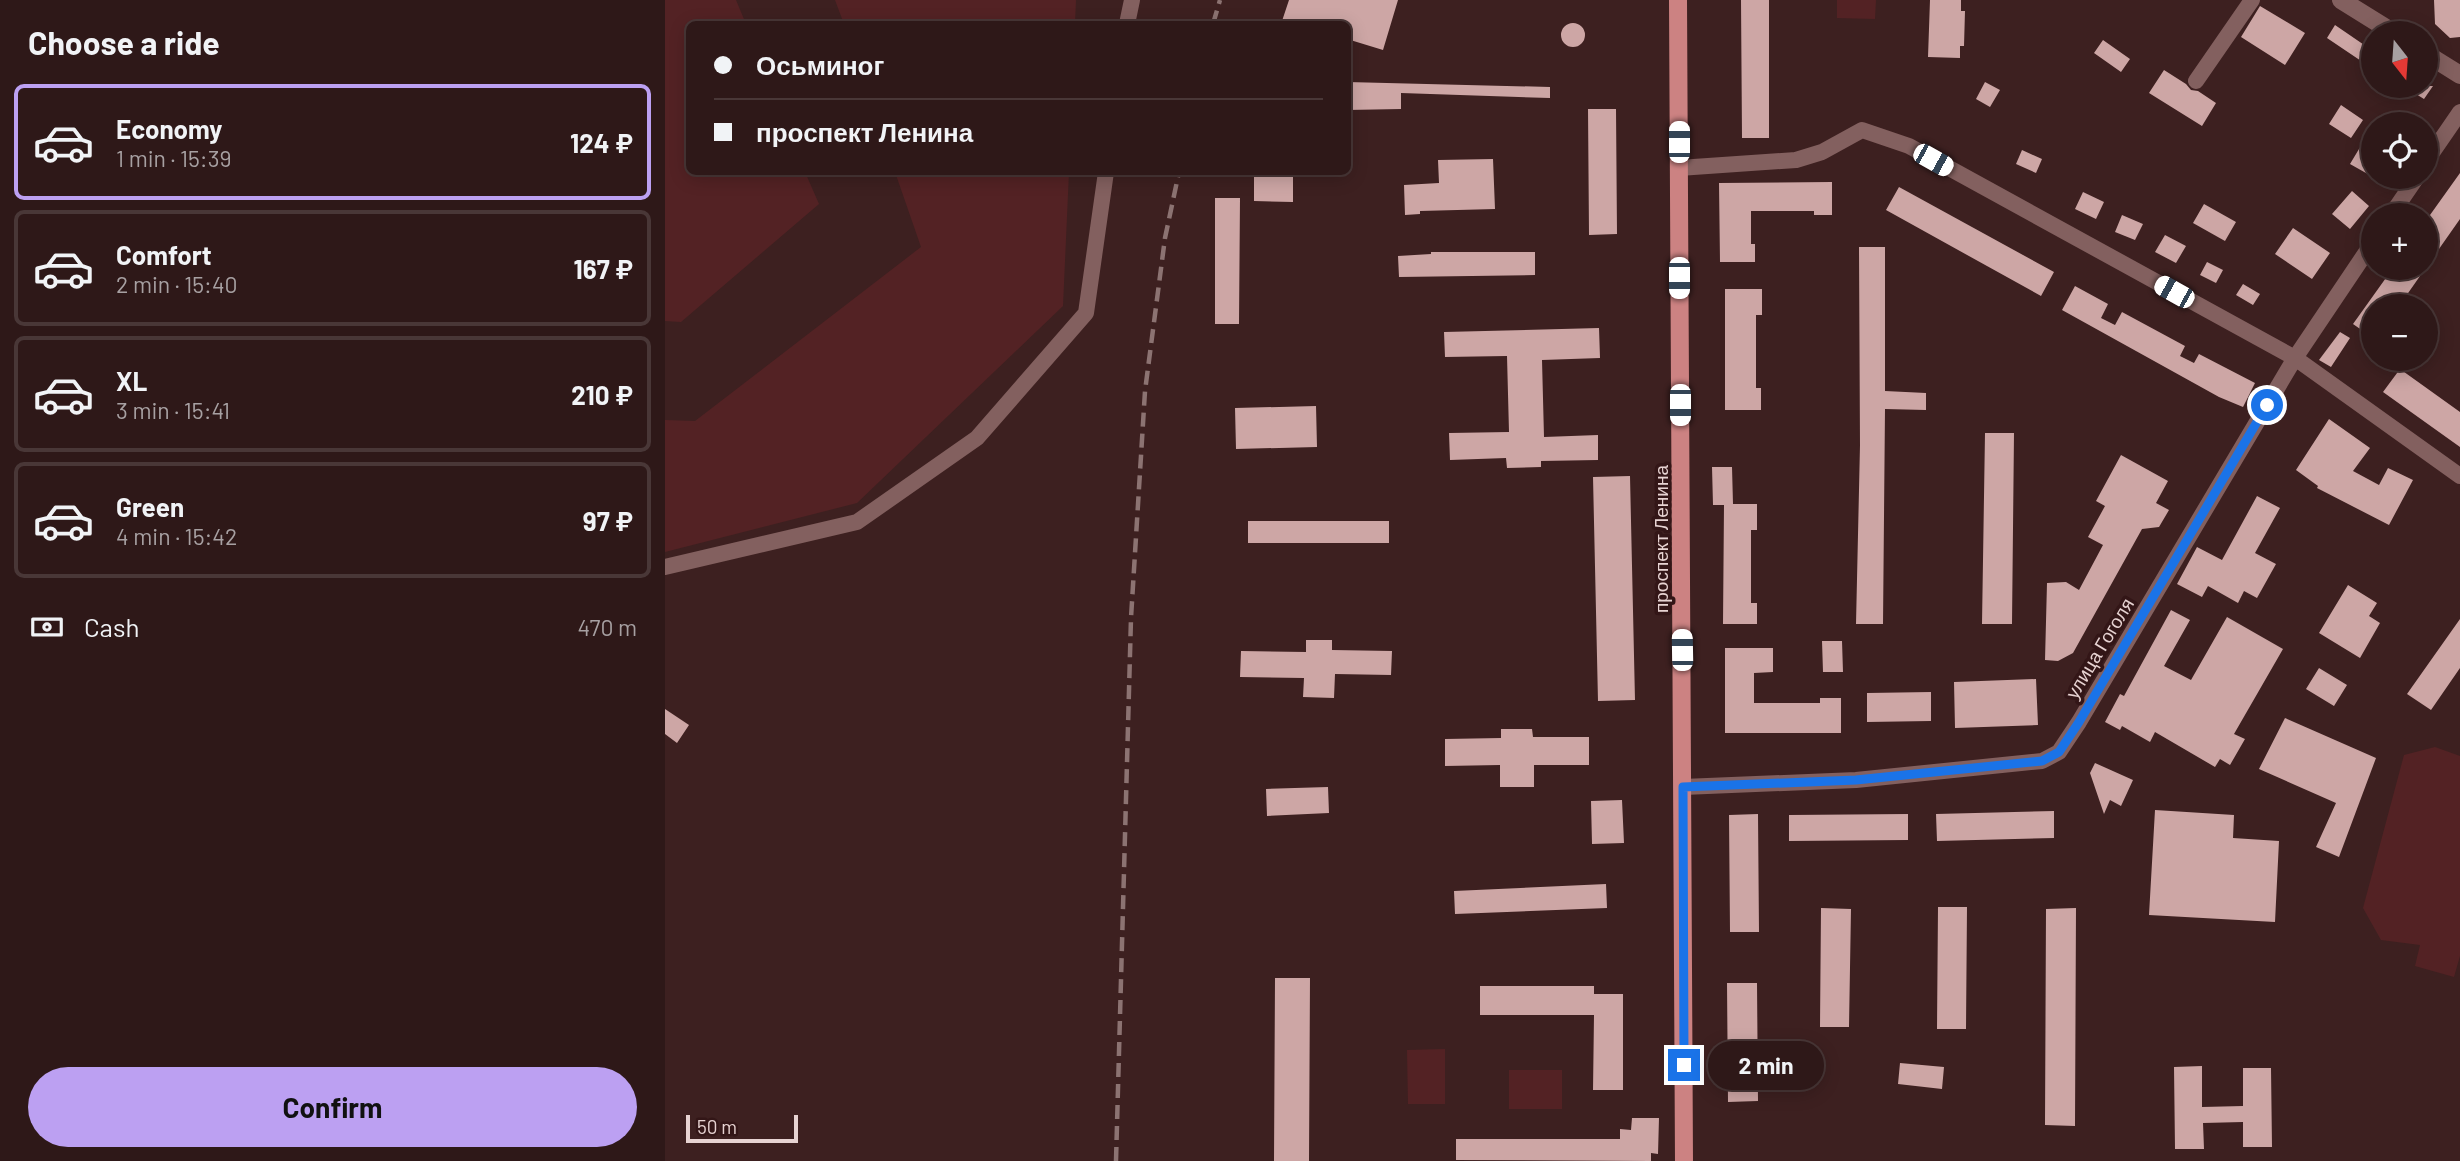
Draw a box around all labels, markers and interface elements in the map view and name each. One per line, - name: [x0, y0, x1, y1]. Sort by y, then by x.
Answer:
- north arrow: [2361, 21, 2438, 98]
- map controls: [2361, 21, 2438, 371]
- text: Choose a ride: [28, 23, 220, 61]
- text: Осьминог: [756, 49, 884, 80]
- icon: car: [32, 111, 95, 174]
- button: locate: [2361, 112, 2438, 189]
- text: Economy: [116, 113, 222, 144]
- text: проспект Ленина: [756, 116, 973, 147]
- car: [1669, 121, 1690, 163]
- text: 124 ₽: [570, 127, 633, 158]
- car: [1910, 141, 1957, 179]
- text: 1 min · 15:39: [116, 144, 231, 172]
- button: +: [2361, 203, 2438, 280]
- icon: car: [32, 237, 95, 300]
- text: Comfort: [116, 239, 212, 270]
- text: 167 ₽: [574, 253, 633, 284]
- car: [1669, 257, 1690, 299]
- text: 2 min · 15:40: [116, 270, 238, 298]
- car: [2151, 273, 2198, 311]
- button: −: [2361, 294, 2438, 371]
- icon: car: [32, 363, 95, 426]
- text: XL: [116, 365, 147, 396]
- text: 210 ₽: [571, 379, 633, 410]
- car: [1670, 384, 1691, 426]
- route start: [2251, 389, 2283, 421]
- text: 3 min · 15:41: [116, 396, 230, 424]
- street label: проспект Ленина: [1649, 465, 1672, 613]
- icon: car: [32, 489, 95, 552]
- text: Green: [116, 491, 184, 522]
- text: 97 ₽: [583, 505, 633, 536]
- text: 4 min · 15:42: [116, 522, 237, 550]
- street label: улица Гоголя: [2060, 593, 2138, 703]
- icon: cash: [28, 608, 66, 646]
- text: Cash: [84, 611, 139, 642]
- text: 470 m: [578, 613, 637, 641]
- car: [1672, 629, 1693, 671]
- callout: 2 min: [1709, 1040, 1824, 1090]
- route end: [1668, 1049, 1700, 1081]
- text: 2 min: [1738, 1051, 1794, 1079]
- button: Confirm: [28, 1067, 637, 1147]
- scale bar: [686, 1112, 798, 1144]
- text: 50 m: [697, 1115, 737, 1138]

